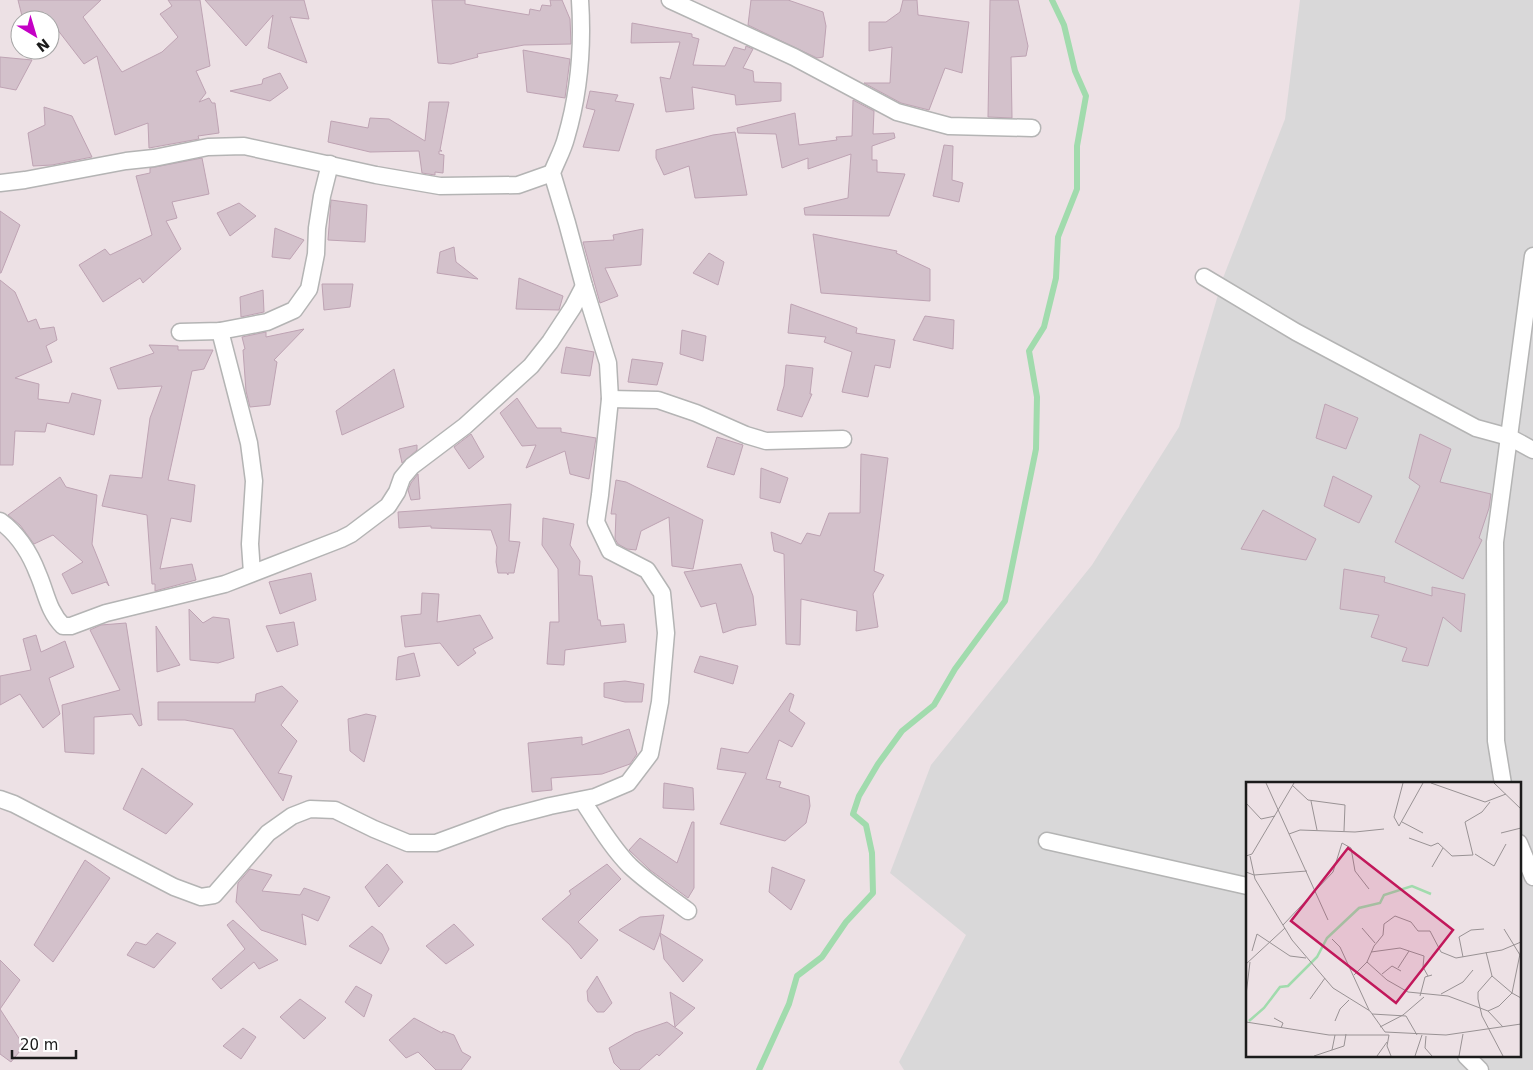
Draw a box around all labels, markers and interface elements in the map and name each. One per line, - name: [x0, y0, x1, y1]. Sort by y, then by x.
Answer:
- north arrow: [10, 10, 60, 60]
- text: N: [33, 35, 53, 55]
- inset map: [1246, 782, 1520, 1058]
- scale bar: [12, 1028, 76, 1060]
- text: 20 m: [20, 1036, 58, 1054]

